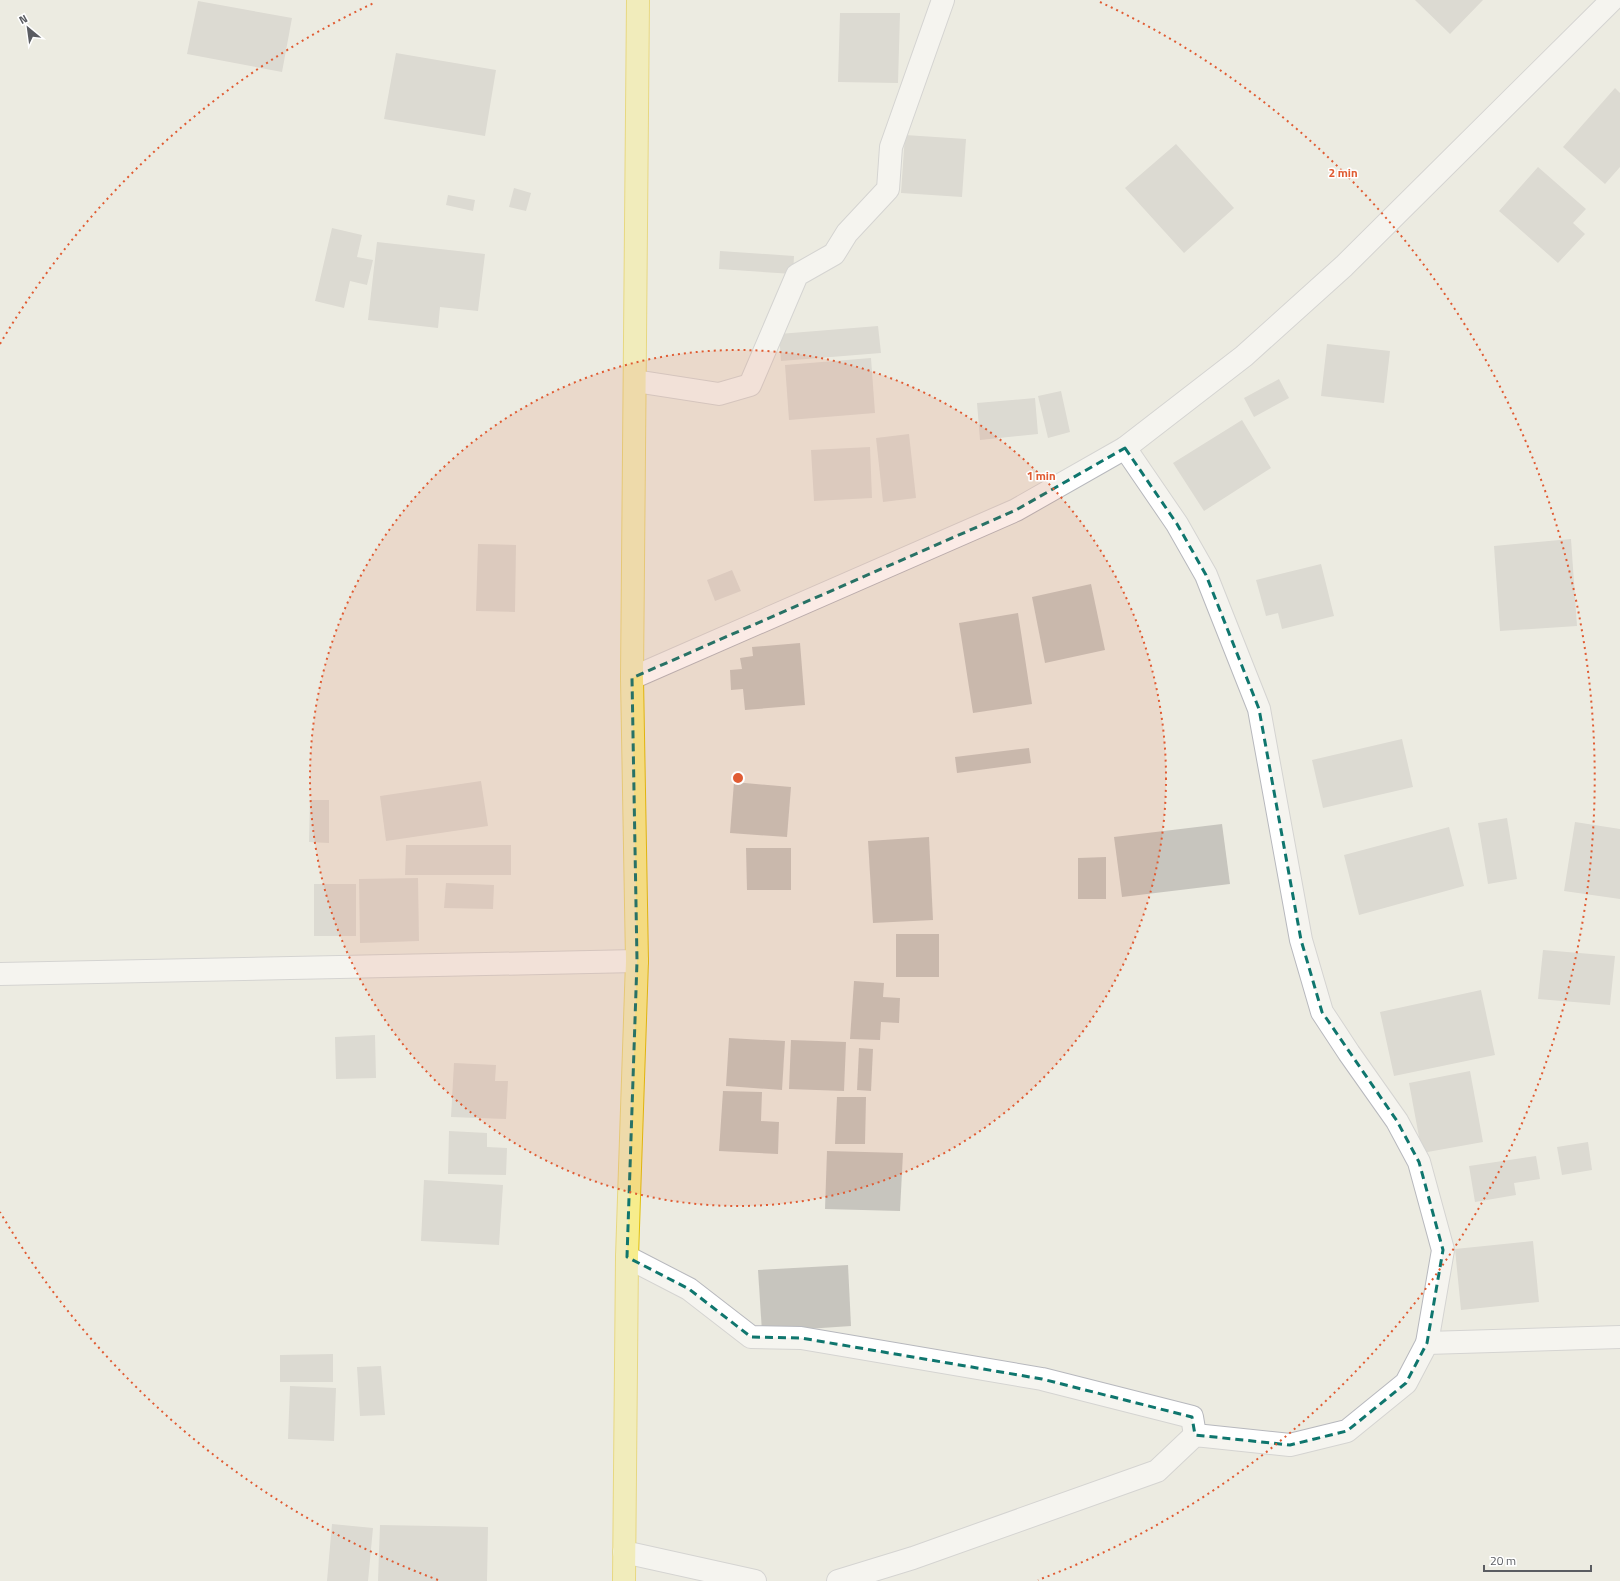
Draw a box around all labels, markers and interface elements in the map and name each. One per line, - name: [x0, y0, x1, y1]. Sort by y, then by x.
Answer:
- north arrow: [8, 8, 48, 48]
- text: N: [16, 10, 30, 28]
- text: 2 min: [1328, 163, 1358, 182]
- text: 1 min: [1026, 466, 1056, 485]
- centre of rings: [731, 771, 745, 785]
- scale bar: [1484, 1547, 1591, 1573]
- text: 20 m: [1490, 1551, 1516, 1570]

